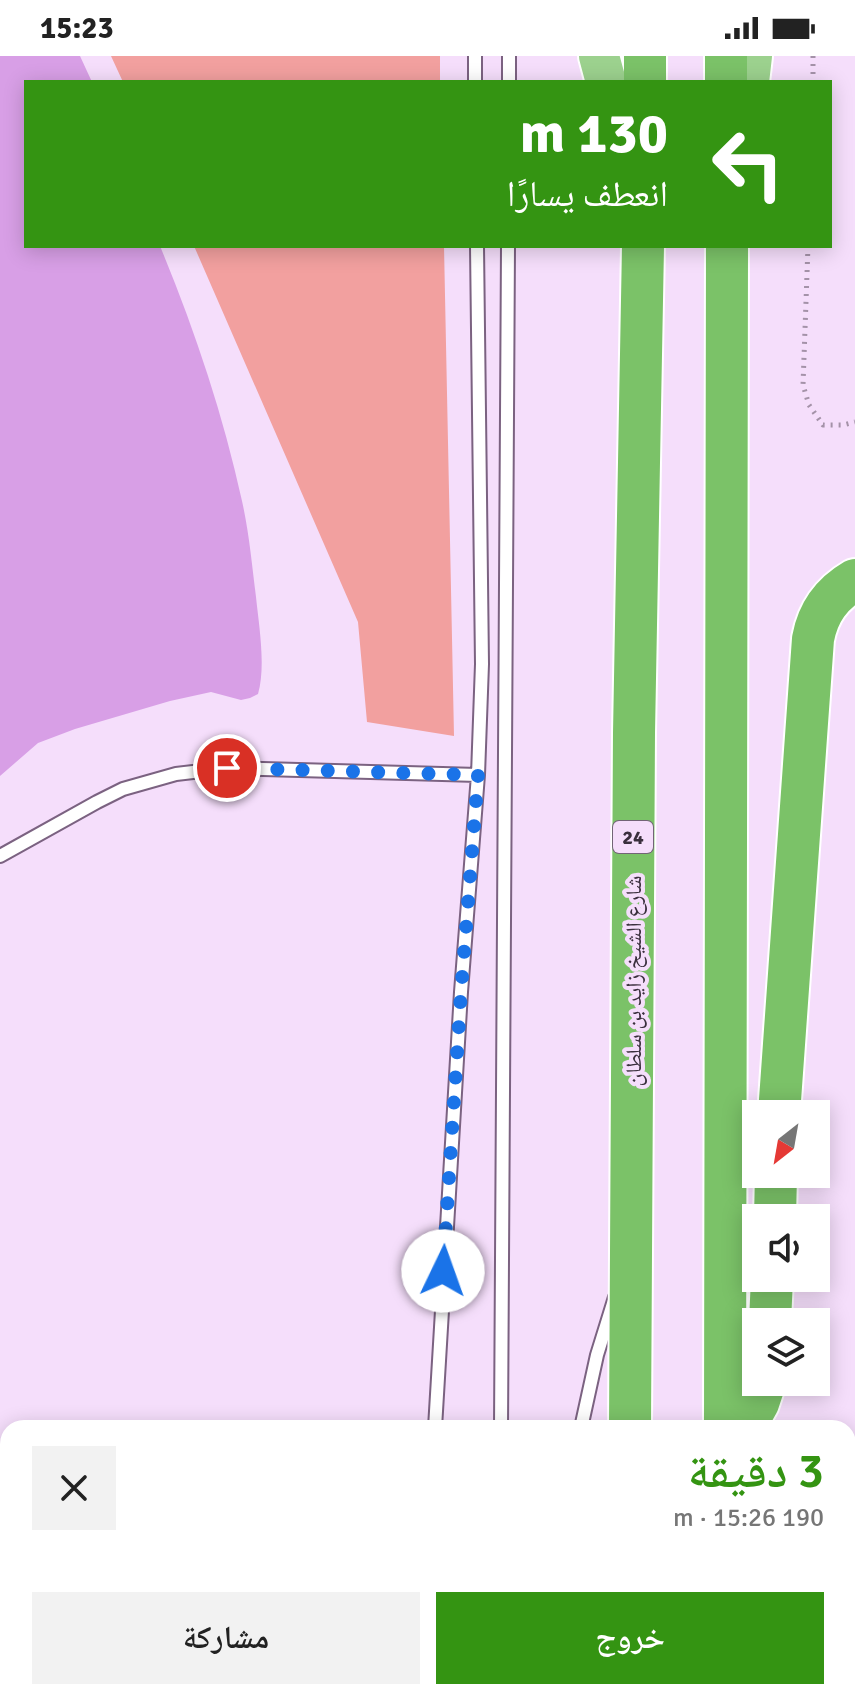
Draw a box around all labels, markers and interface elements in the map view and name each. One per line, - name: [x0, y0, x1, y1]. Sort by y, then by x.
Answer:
- text: 15:23: [40, 10, 114, 47]
- text: 130 m: [520, 99, 668, 168]
- icon: left: [696, 112, 800, 216]
- text: انعطف يسارًا: [507, 172, 668, 217]
- pin: [193, 734, 261, 802]
- icon: arrive: [205, 746, 249, 790]
- road number: 24: [613, 821, 653, 853]
- street label: شارع الشيخ زايد بن سلطان: [620, 875, 647, 1087]
- north arrow: [742, 1100, 830, 1188]
- map controls: [742, 1100, 830, 1396]
- button: sound: [742, 1204, 830, 1292]
- position arrow: [401, 1229, 485, 1313]
- button: layers: [742, 1308, 830, 1396]
- text: 3 دقيقة: [688, 1442, 824, 1501]
- button: close: [32, 1446, 116, 1530]
- text: 190 m · 15:26: [673, 1502, 824, 1534]
- button: مشاركة: [32, 1592, 420, 1684]
- button: خروج: [436, 1592, 824, 1684]

